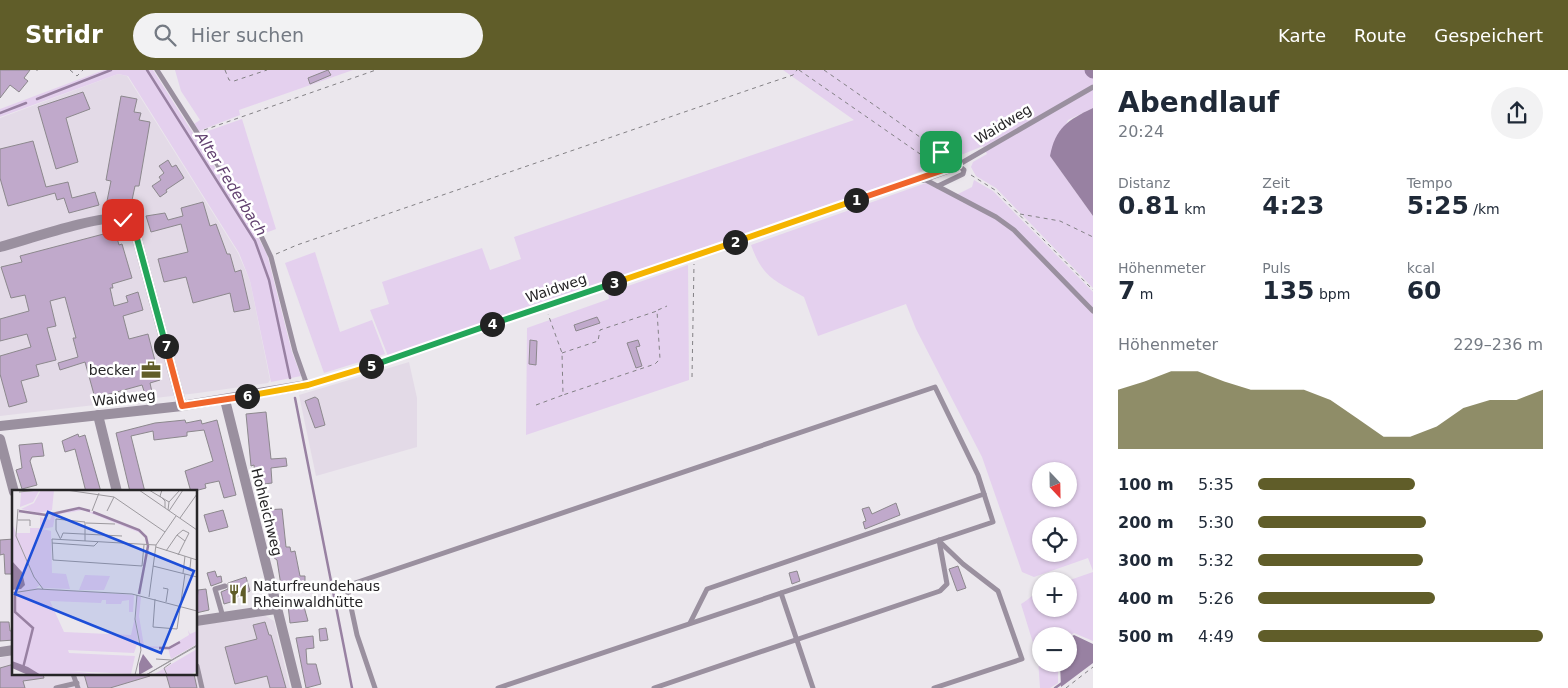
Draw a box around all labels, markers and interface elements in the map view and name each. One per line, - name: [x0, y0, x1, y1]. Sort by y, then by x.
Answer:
- search box: [133, 13, 483, 58]
- text: Stridr: [25, 21, 103, 49]
- icon: search: [151, 21, 179, 49]
- text: Hier suchen: [191, 24, 304, 46]
- text: Karte: [1278, 25, 1326, 46]
- text: Route: [1354, 25, 1406, 46]
- text: Gespeichert: [1434, 25, 1543, 46]
- text: Abendlauf: [1118, 86, 1279, 119]
- button: share: [1491, 87, 1543, 139]
- street label: Waidweg: [972, 101, 1034, 147]
- text: 20:24: [1118, 122, 1164, 141]
- water label: Alter Federbach: [191, 128, 270, 240]
- pin: [920, 131, 962, 173]
- icon: arrive: [927, 138, 955, 166]
- text: Distanz: [1118, 175, 1170, 191]
- text: Zeit: [1262, 175, 1290, 191]
- text: Tempo: [1407, 175, 1453, 191]
- pin: 1: [844, 188, 868, 212]
- text: 0.81: [1118, 191, 1180, 220]
- text: 4:23: [1262, 191, 1325, 220]
- text: 5:25: [1407, 191, 1469, 220]
- text: 1: [852, 192, 861, 208]
- pin: [102, 199, 144, 241]
- text: km: [1180, 201, 1206, 217]
- text: /km: [1469, 201, 1500, 217]
- icon: check: [109, 206, 137, 234]
- pin: 2: [722, 230, 748, 254]
- text: 2: [731, 234, 740, 250]
- text: Höhenmeter: [1118, 260, 1206, 276]
- text: Puls: [1262, 260, 1291, 276]
- text: kcal: [1407, 260, 1435, 276]
- street label: Waidweg: [523, 270, 589, 306]
- pin: 3: [602, 270, 626, 296]
- text: 3: [610, 275, 619, 291]
- text: 7: [1118, 276, 1135, 305]
- text: 135: [1262, 276, 1315, 305]
- text: 60: [1407, 276, 1441, 305]
- text: m: [1135, 286, 1154, 302]
- text: bpm: [1315, 286, 1350, 302]
- pin: 4: [480, 312, 504, 336]
- text: 4: [488, 316, 497, 332]
- pin: 7: [154, 334, 178, 358]
- text: Höhenmeter: [1118, 335, 1218, 354]
- text: 229–236 m: [1453, 335, 1543, 354]
- text: 7: [162, 338, 171, 354]
- pin: 5: [358, 354, 384, 378]
- text: 5: [367, 358, 376, 374]
- office icon: becker: [140, 359, 162, 381]
- place label: becker: [89, 362, 136, 378]
- pin: 6: [234, 384, 260, 408]
- street label: Waidweg: [92, 387, 156, 409]
- text: 6: [243, 388, 252, 404]
- north arrow: [1032, 462, 1078, 508]
- map controls: [1032, 462, 1077, 672]
- street label: Hohleichweg: [248, 466, 286, 558]
- text: 100 m: [1118, 475, 1174, 494]
- text: 5:35: [1198, 475, 1234, 494]
- inset map: [12, 490, 198, 676]
- text: 200 m: [1118, 513, 1174, 532]
- text: 5:30: [1198, 513, 1234, 532]
- button: locate: [1032, 517, 1077, 562]
- text: 300 m: [1118, 551, 1174, 570]
- text: 5:32: [1198, 551, 1234, 570]
- button: +: [1032, 572, 1077, 617]
- place label: Naturfreundehaus Rheinwaldhütte: [253, 578, 380, 610]
- restaurant icon: Naturfreundehaus Rheinwaldhütte: [227, 583, 249, 605]
- text: 400 m: [1118, 589, 1174, 608]
- text: 5:26: [1198, 589, 1234, 608]
- button: −: [1032, 627, 1077, 672]
- text: 500 m: [1118, 627, 1174, 646]
- text: 4:49: [1198, 627, 1234, 646]

